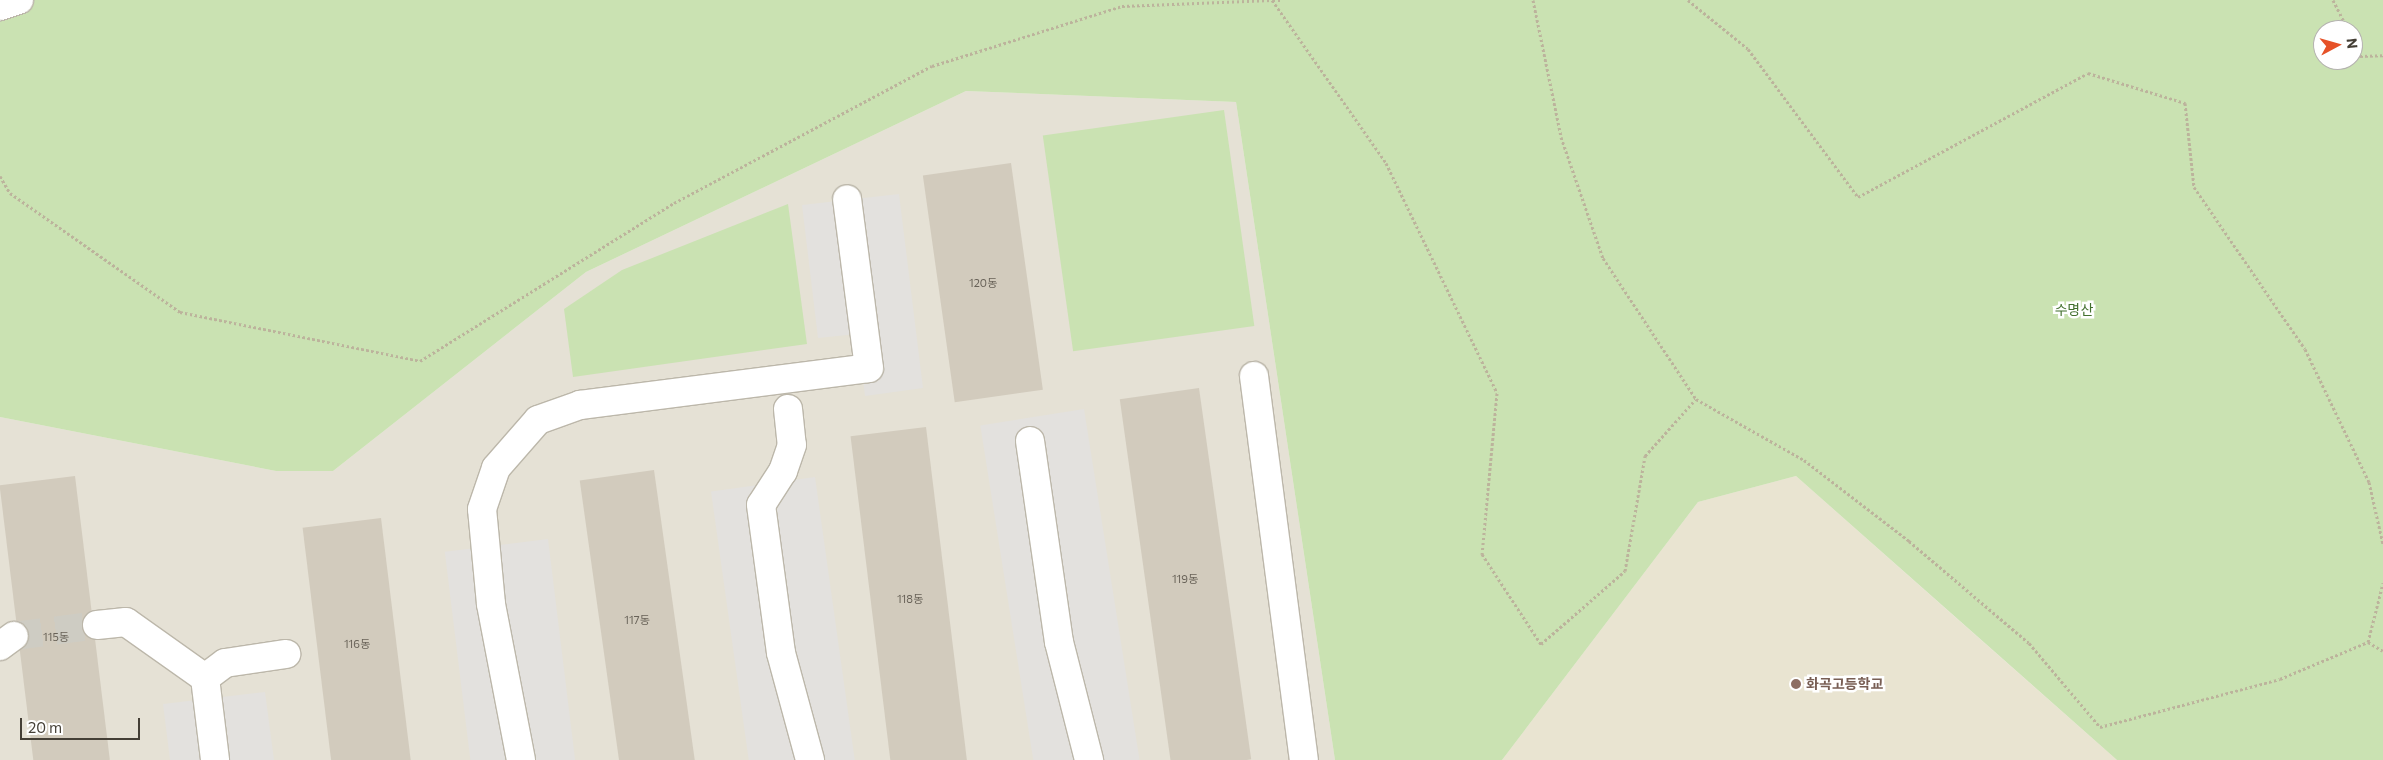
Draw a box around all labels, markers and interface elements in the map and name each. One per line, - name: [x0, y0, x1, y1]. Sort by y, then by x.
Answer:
- north arrow: [2313, 20, 2363, 70]
- text: N: [2343, 37, 2361, 50]
- house number: 120동: [969, 276, 997, 290]
- park label: 수명산: [2055, 302, 2093, 318]
- house number: 119동: [1172, 572, 1198, 586]
- house number: 118동: [897, 592, 923, 606]
- house number: 117동: [624, 613, 650, 627]
- house number: 115동: [43, 630, 69, 644]
- house number: 116동: [344, 637, 370, 651]
- place label: 화곡고등학교: [1806, 676, 1883, 692]
- marker: 화곡고등학교: [1790, 678, 1802, 690]
- scale bar: [22, 708, 142, 740]
- text: 20 m: [28, 718, 62, 736]

